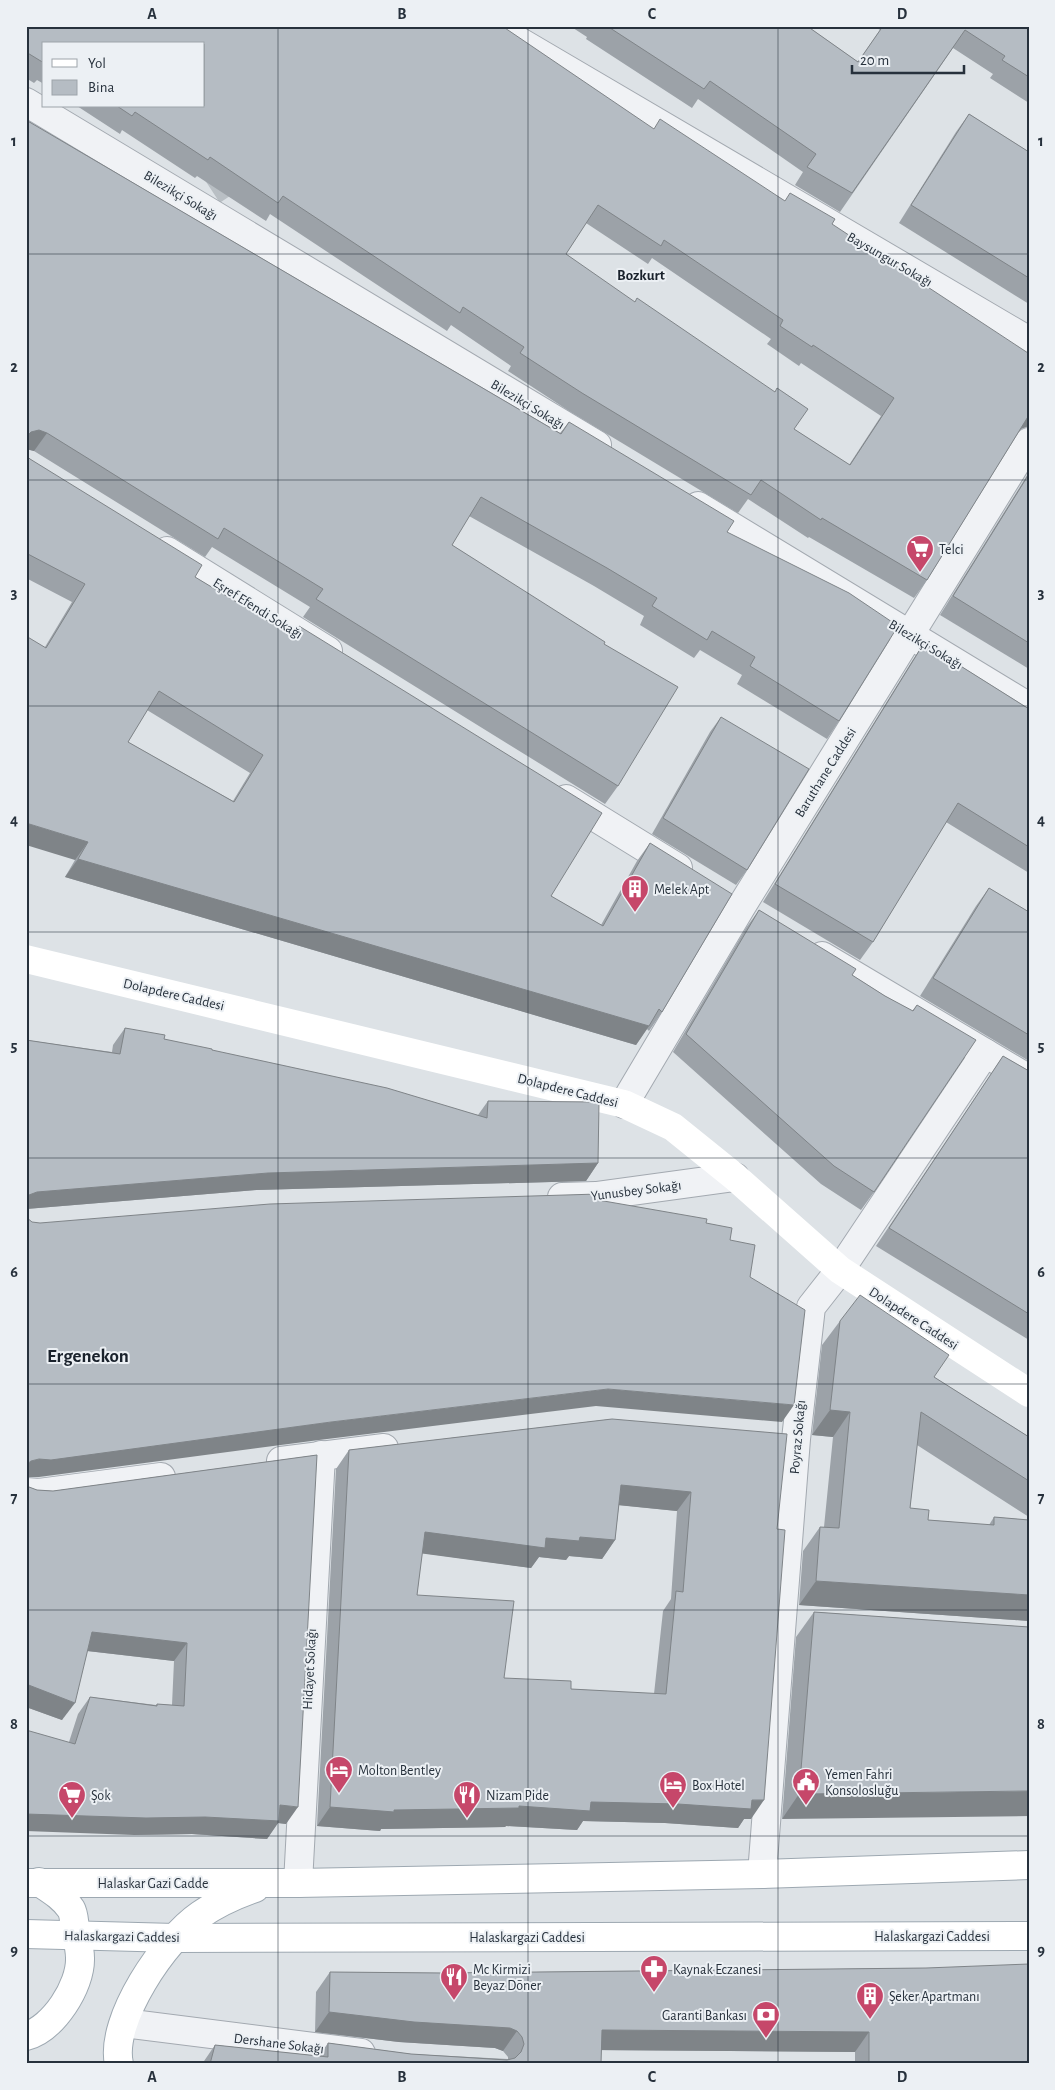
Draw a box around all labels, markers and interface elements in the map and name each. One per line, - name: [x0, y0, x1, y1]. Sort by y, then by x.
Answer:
- text: A: [147, 6, 157, 22]
- text: B: [397, 6, 407, 22]
- text: C: [648, 6, 657, 22]
- text: D: [897, 6, 908, 22]
- legend: [42, 42, 205, 108]
- scale bar: [852, 42, 965, 74]
- text: 20 m: [860, 53, 889, 68]
- text: Yol: [88, 56, 106, 71]
- text: Bina: [88, 80, 114, 95]
- text: 1: [11, 133, 17, 149]
- text: 1: [1038, 133, 1044, 149]
- street label: Bilezikçi Sokağı: [141, 168, 220, 223]
- street label: Baysungur Sokağı: [845, 230, 934, 290]
- district label: Bozkurt: [617, 268, 665, 283]
- text: 2: [10, 359, 18, 375]
- text: 2: [1037, 359, 1045, 375]
- street label: Bilezikçi Sokağı: [488, 377, 567, 432]
- supermarket icon: Telci: [905, 534, 935, 573]
- place label: Telci: [939, 543, 964, 557]
- street label: Eşref Efendi Sokağı: [210, 576, 305, 642]
- text: 3: [11, 585, 18, 601]
- text: 3: [1038, 585, 1045, 601]
- street label: Bilezikçi Sokağı: [886, 617, 965, 672]
- street label: Baruthane Caddesi: [793, 725, 859, 820]
- text: 4: [10, 812, 18, 828]
- text: 4: [1037, 812, 1045, 828]
- building icon: Melek Apt: [620, 874, 650, 913]
- place label: Melek Apt: [654, 883, 710, 897]
- street label: Dolapdere Caddesi: [122, 977, 226, 1013]
- text: 5: [11, 1038, 18, 1054]
- text: 5: [1038, 1038, 1045, 1054]
- street label: Dolapdere Caddesi: [516, 1072, 620, 1110]
- street label: Yunusbey Sokağı: [590, 1179, 682, 1203]
- text: 6: [10, 1264, 18, 1280]
- text: 6: [1037, 1264, 1045, 1280]
- street label: Dolapdere Caddesi: [866, 1285, 961, 1353]
- district label: Ergenekon: [47, 1347, 129, 1366]
- street label: Poyraz Sokağı: [788, 1399, 808, 1475]
- text: 7: [11, 1490, 18, 1506]
- text: 7: [1038, 1490, 1045, 1506]
- street label: Hidayet Sokağı: [301, 1628, 319, 1710]
- text: 8: [10, 1716, 18, 1732]
- text: 8: [1037, 1716, 1045, 1732]
- hotel icon: Molton Bentley: [324, 1755, 354, 1794]
- place label: Molton Bentley: [358, 1764, 441, 1778]
- public building icon: Yemen Fahri Konsolosluğu: [791, 1767, 821, 1806]
- place label: Yemen Fahri Konsolosluğu: [825, 1768, 898, 1798]
- hotel icon: Box Hotel: [658, 1770, 688, 1809]
- place label: Box Hotel: [692, 1779, 745, 1793]
- supermarket icon: Şok: [57, 1780, 87, 1819]
- restaurant icon: Nizam Pide: [452, 1780, 482, 1819]
- place label: Şok: [91, 1789, 111, 1803]
- place label: Nizam Pide: [486, 1789, 549, 1803]
- street label: Halaskar Gazi Cadde: [97, 1877, 209, 1891]
- street label: Halaskargazi Caddesi: [64, 1929, 180, 1945]
- street label: Halaskargazi Caddesi: [874, 1930, 990, 1944]
- street label: Halaskargazi Caddesi: [469, 1931, 585, 1945]
- text: 9: [10, 1942, 18, 1958]
- text: 9: [1037, 1942, 1045, 1958]
- pharmacy icon: Kaynak Eczanesi: [639, 1954, 669, 1993]
- restaurant icon: Mc Kirmizi Beyaz Dōner: [439, 1962, 469, 2001]
- place label: Mc Kirmizi Beyaz Dōner: [473, 1963, 542, 1993]
- place label: Kaynak Eczanesi: [673, 1963, 761, 1977]
- building icon: Şeker Apartmanı: [855, 1981, 885, 2020]
- place label: Şeker Apartmanı: [889, 1990, 980, 2004]
- bank icon: Garanti Bankası: [751, 2000, 781, 2039]
- place label: Garanti Bankası: [662, 2009, 747, 2023]
- street label: Dershane Sokağı: [233, 2032, 325, 2056]
- text: A: [147, 2069, 157, 2085]
- text: B: [397, 2069, 407, 2085]
- text: C: [648, 2069, 657, 2085]
- text: D: [897, 2069, 908, 2085]

